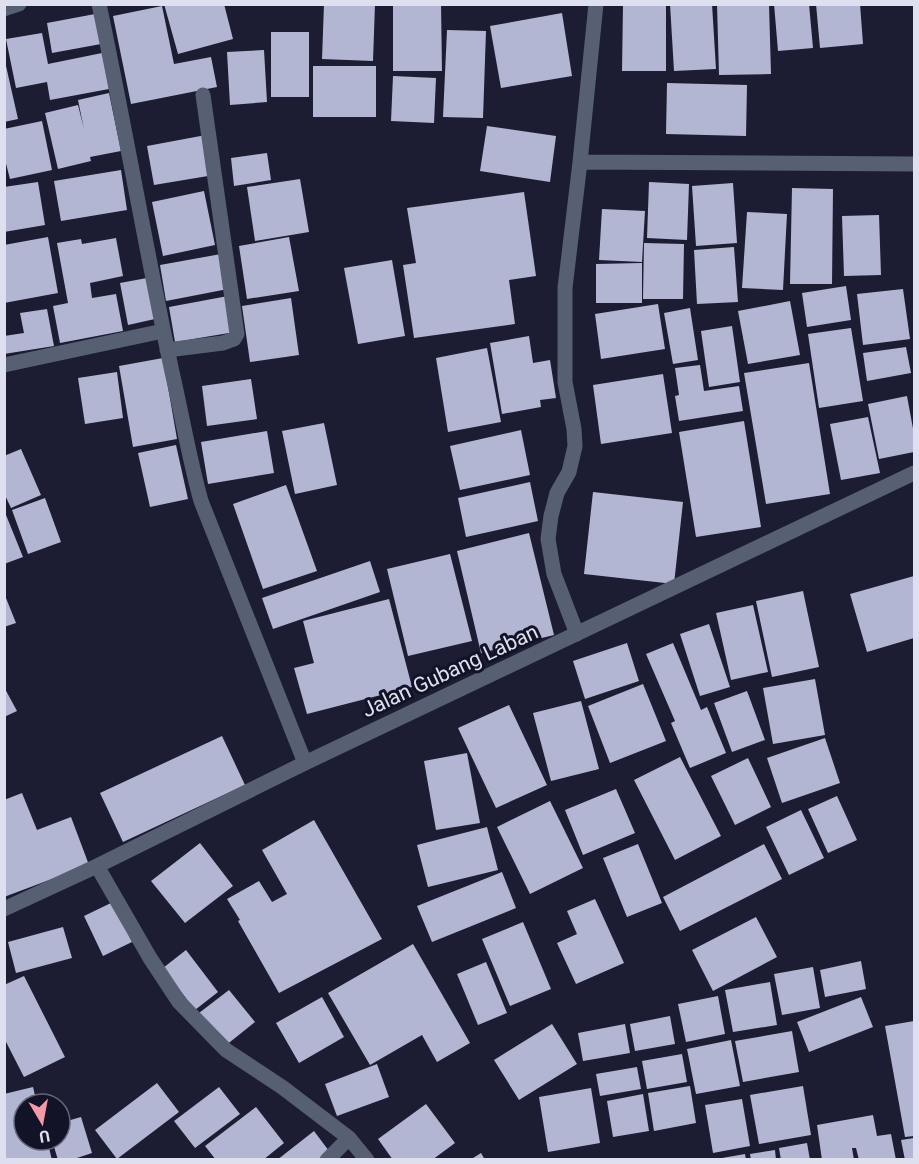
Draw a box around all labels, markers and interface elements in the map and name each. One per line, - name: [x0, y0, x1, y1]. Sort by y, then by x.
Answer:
- street label: Jalan Gubang Laban: [358, 620, 542, 722]
- north arrow: [12, 1092, 72, 1152]
- text: U: [38, 1126, 51, 1147]

